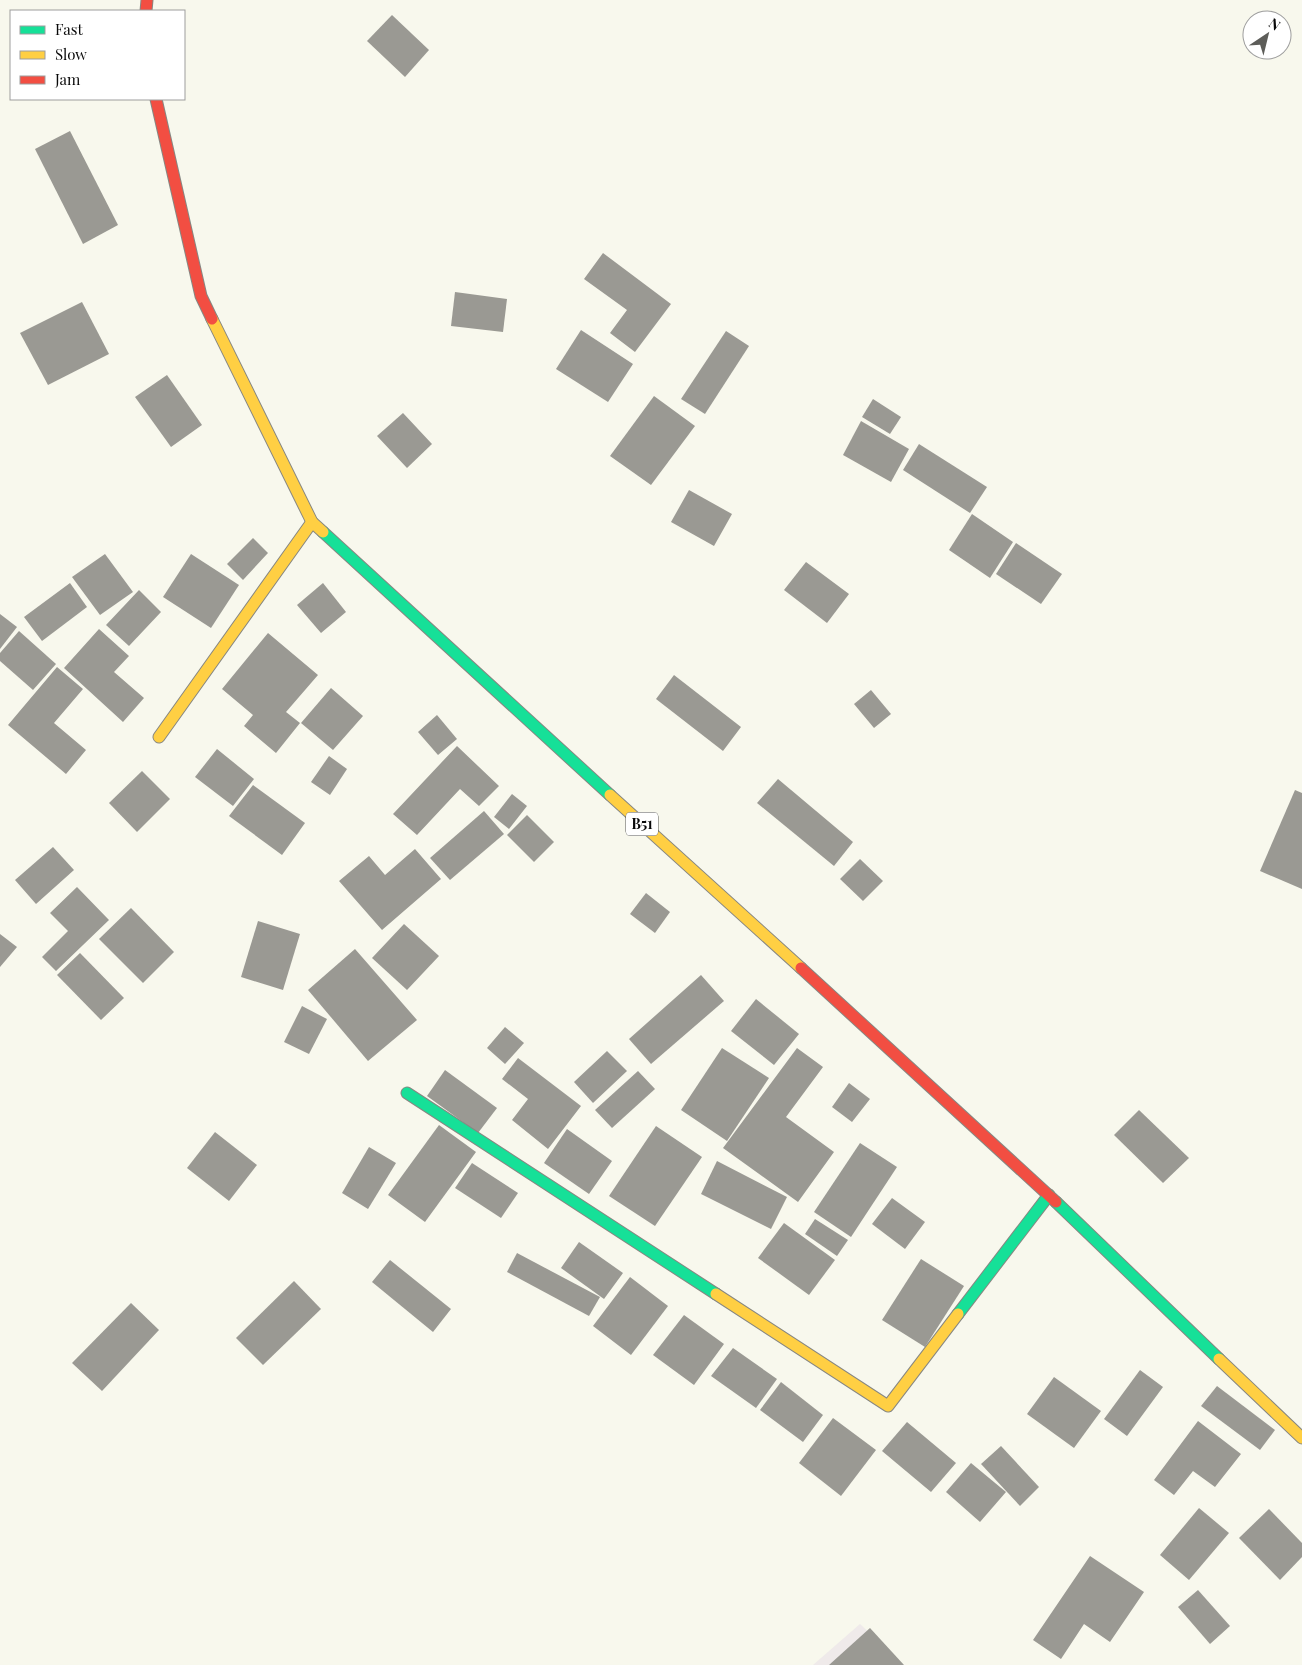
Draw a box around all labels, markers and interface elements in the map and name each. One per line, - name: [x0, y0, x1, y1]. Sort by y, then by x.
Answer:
- legend: [10, 10, 185, 100]
- north arrow: [1242, 10, 1292, 60]
- text: N: [1265, 13, 1284, 35]
- text: Fast: [55, 19, 84, 39]
- text: Slow: [55, 44, 87, 64]
- text: Jam: [54, 69, 81, 89]
- road number: B51: [626, 812, 658, 836]

